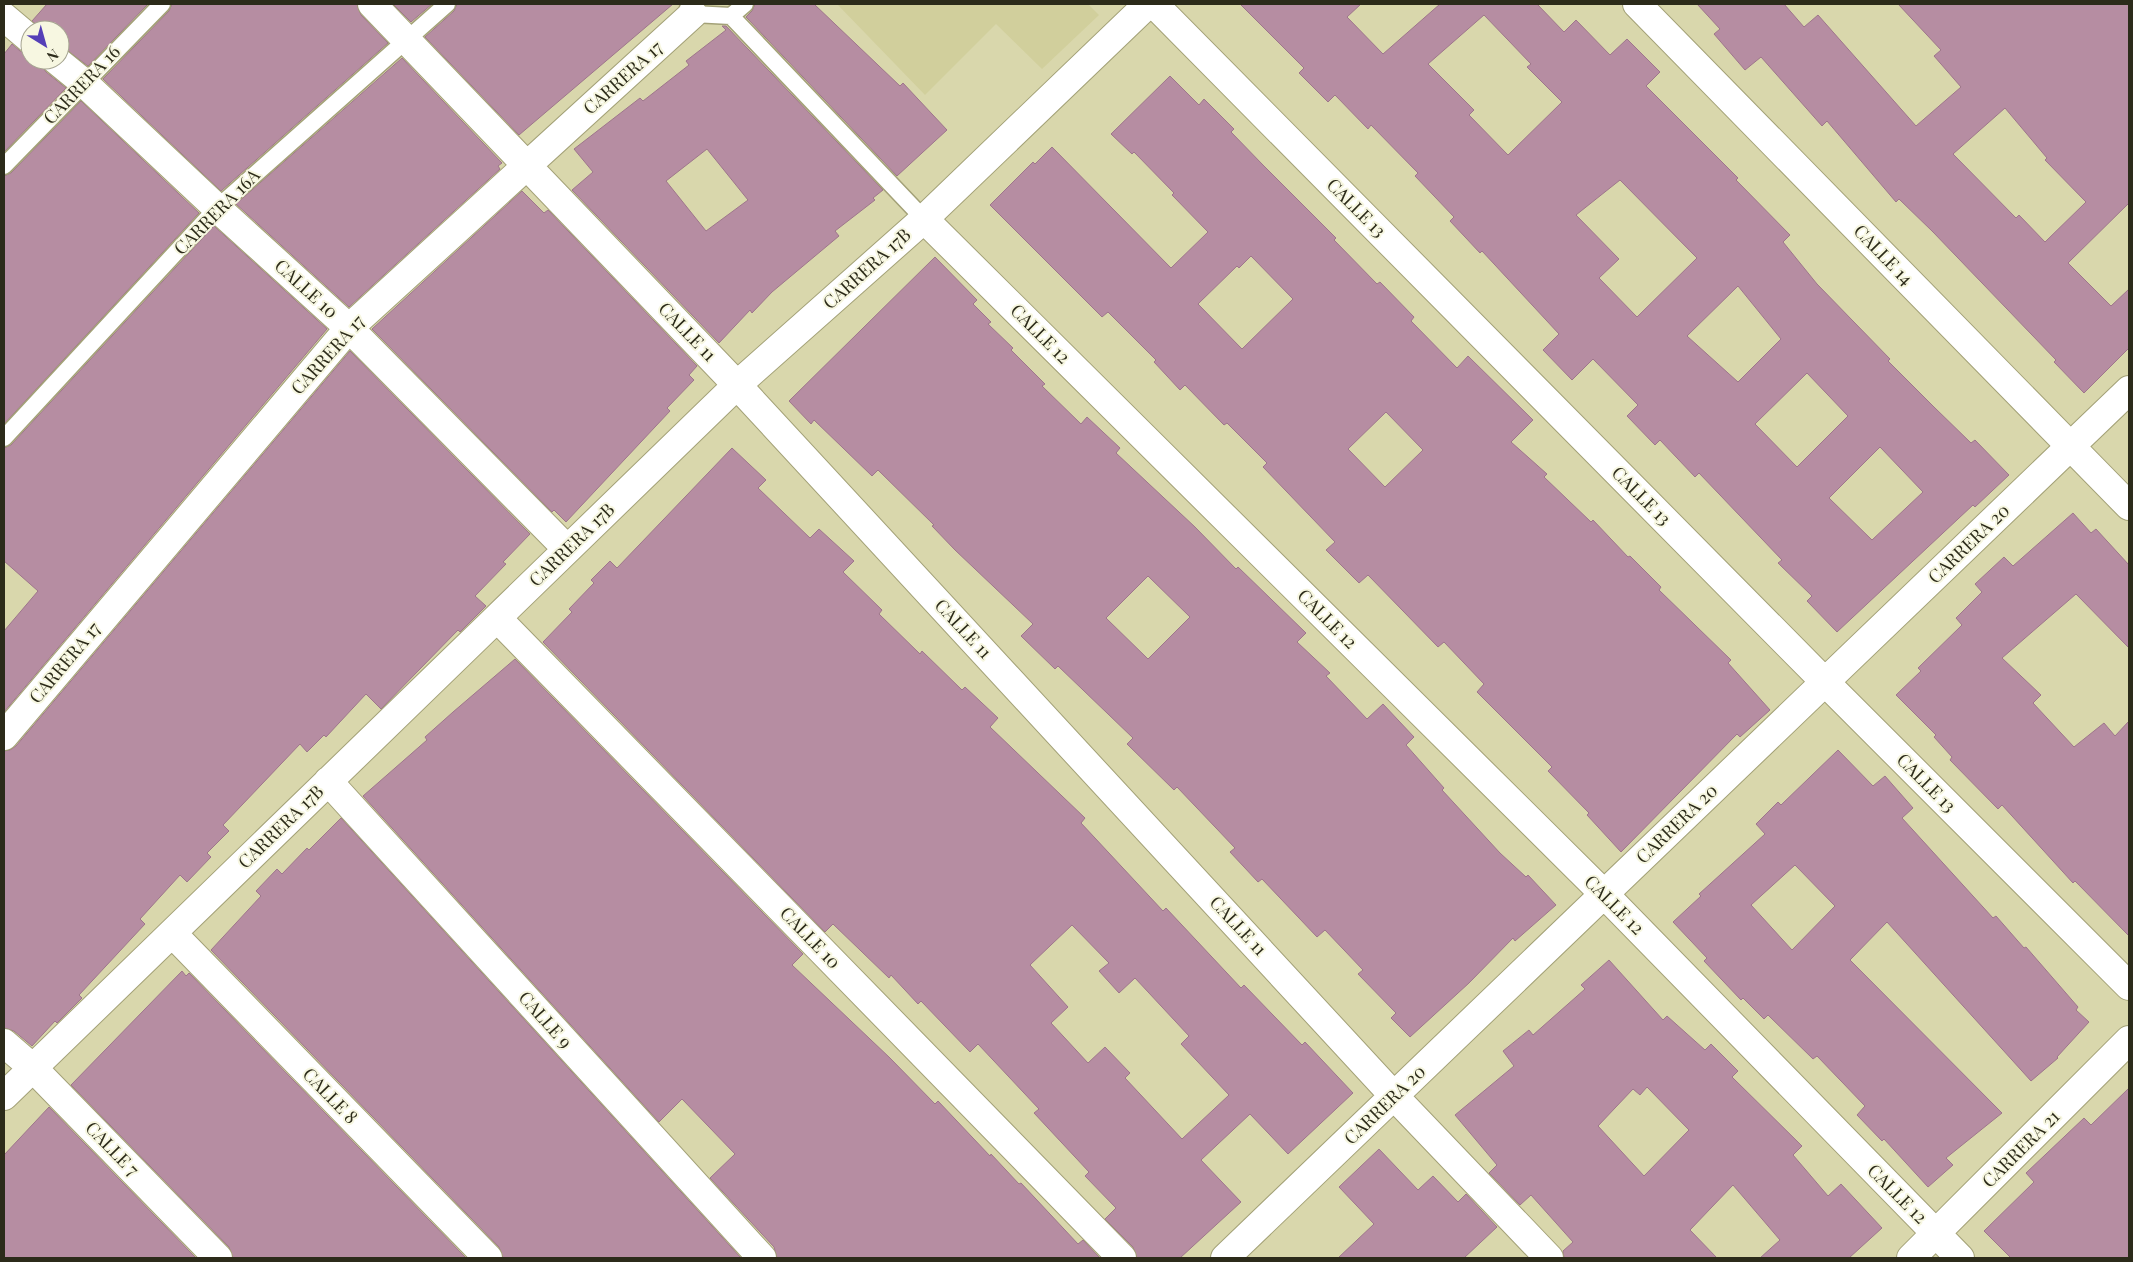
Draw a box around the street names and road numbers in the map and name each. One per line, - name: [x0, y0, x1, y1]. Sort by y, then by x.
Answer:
- street label: CARRERA 17: [577, 35, 668, 119]
- street label: CARRERA 16: [38, 40, 125, 129]
- street label: CARRERA 16A: [168, 163, 265, 260]
- street label: CALLE 13: [1322, 172, 1392, 242]
- street label: CALLE 14: [1849, 219, 1919, 290]
- street label: CARRERA 17B: [817, 222, 915, 314]
- street label: CALLE 10: [270, 253, 343, 323]
- street label: CALLE 11: [654, 297, 722, 366]
- street label: CALLE 12: [1006, 298, 1076, 368]
- street label: CARRERA 17: [285, 309, 370, 399]
- street label: CALLE 13: [1607, 460, 1677, 530]
- street label: CARRERA 17B: [523, 497, 619, 591]
- street label: CARRERA 20: [1922, 498, 2014, 588]
- street label: CALLE 12: [1293, 583, 1363, 653]
- street label: CALLE 11: [930, 593, 998, 664]
- street label: CARRERA 17: [23, 616, 106, 708]
- street label: CALLE 13: [1892, 747, 1962, 817]
- street label: CARRERA 20: [1630, 778, 1722, 868]
- street label: CARRERA 17B: [232, 779, 328, 873]
- street label: CALLE 12: [1580, 869, 1650, 939]
- street label: CALLE 11: [1205, 890, 1273, 961]
- street label: CALLE 10: [775, 901, 846, 973]
- street label: CALLE 9: [514, 986, 578, 1053]
- street label: CARRERA 20: [1338, 1059, 1430, 1149]
- street label: CALLE 8: [298, 1062, 363, 1129]
- street label: CARRERA 21: [1976, 1104, 2065, 1192]
- street label: CALLE 7: [81, 1116, 145, 1181]
- street label: CALLE 12: [1863, 1158, 1933, 1228]

